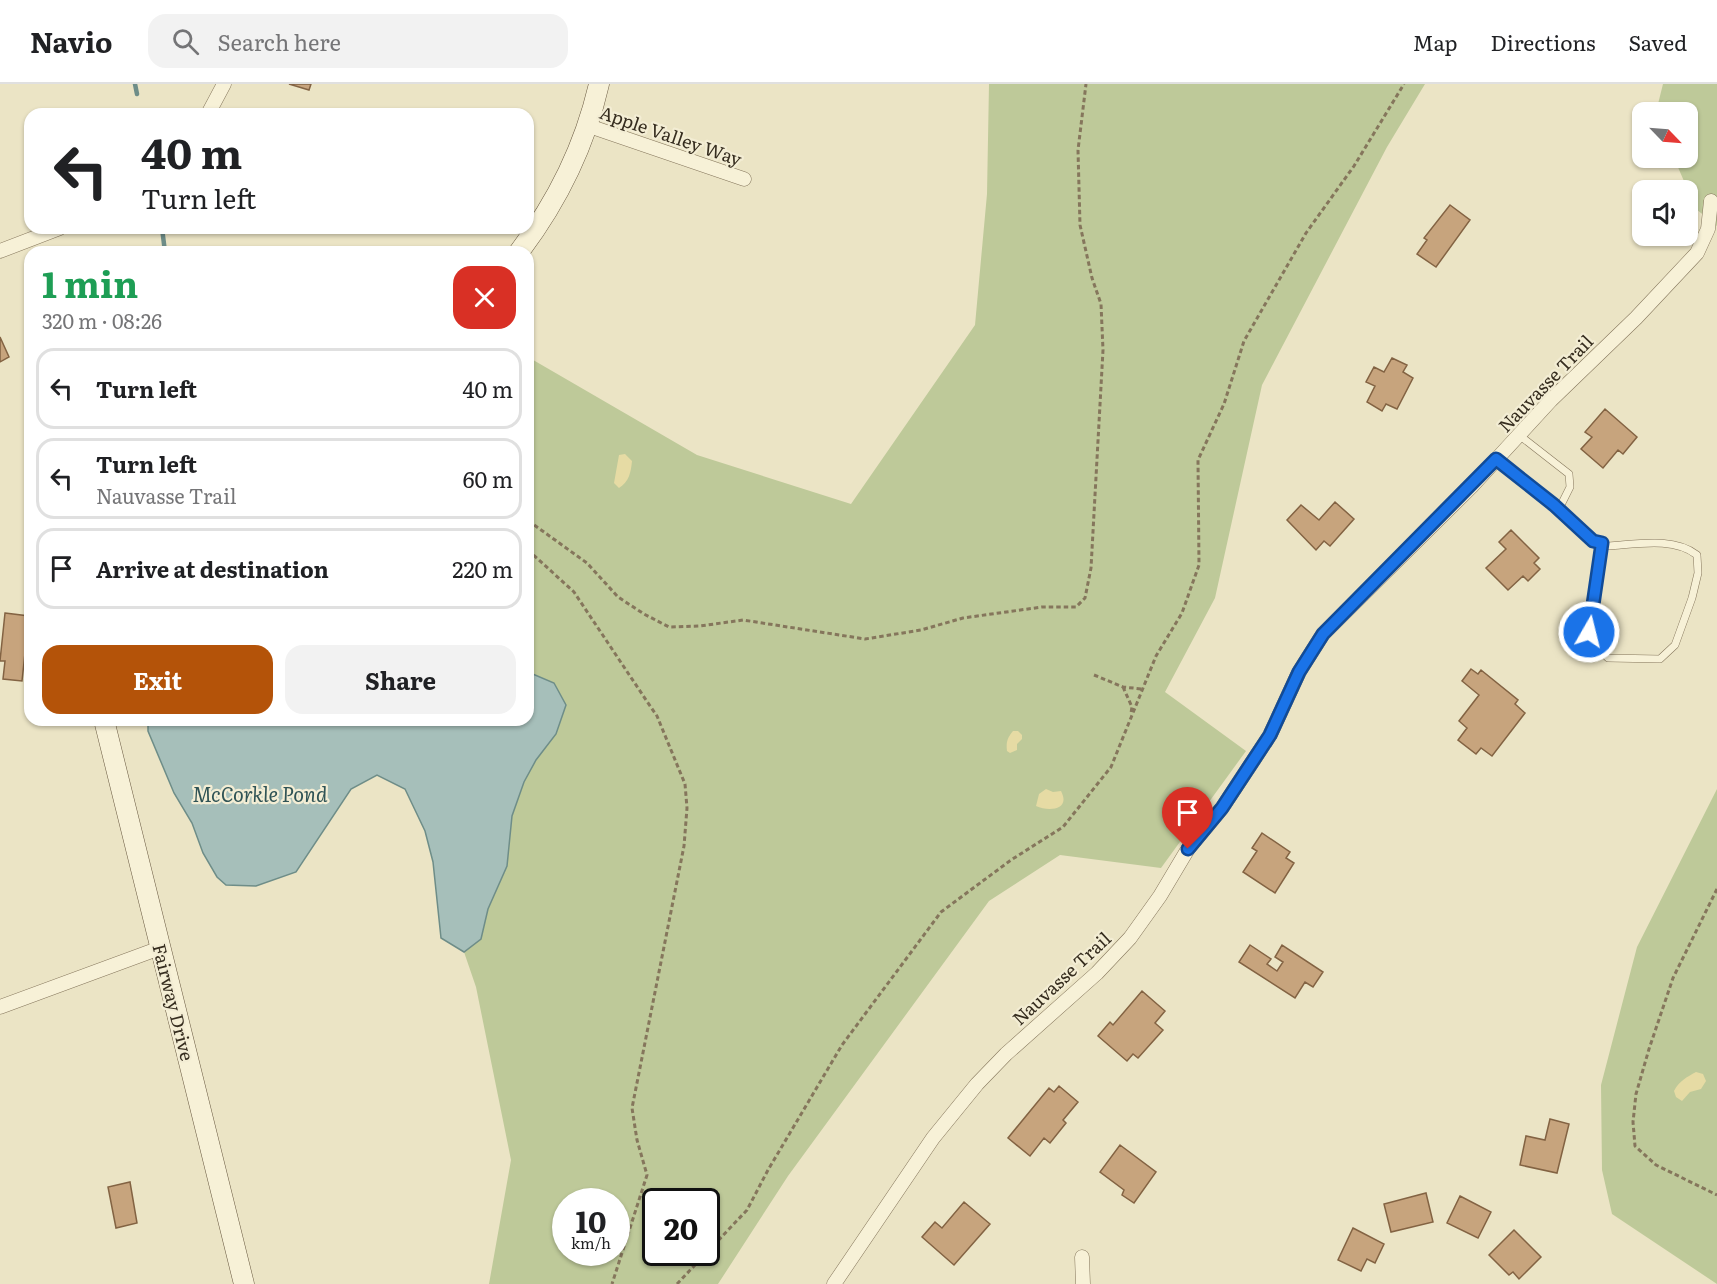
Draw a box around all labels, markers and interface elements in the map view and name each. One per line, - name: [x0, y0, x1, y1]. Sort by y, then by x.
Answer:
- search box: [148, 14, 568, 68]
- text: Navio: [30, 20, 112, 62]
- icon: search: [169, 25, 202, 58]
- text: Search here: [217, 25, 341, 58]
- text: Map: [1413, 26, 1458, 57]
- text: Directions: [1491, 26, 1596, 57]
- text: Saved: [1629, 26, 1687, 57]
- street label: Apple Valley Way: [596, 98, 746, 172]
- north arrow: [1632, 102, 1698, 168]
- map controls: [1632, 102, 1698, 246]
- text: 40 m: [141, 120, 242, 182]
- icon: left: [42, 132, 120, 210]
- text: Turn left: [141, 177, 256, 217]
- button: sound: [1632, 180, 1698, 246]
- text: 1 min: [42, 256, 138, 309]
- button: close: [453, 266, 516, 329]
- text: 320 m · 08:26: [42, 305, 162, 335]
- street label: Nauvasse Trail: [1491, 328, 1599, 438]
- icon: left: [45, 372, 78, 405]
- text: Turn left: [96, 372, 197, 405]
- text: 40 m: [462, 372, 513, 405]
- text: Turn left: [96, 447, 197, 480]
- icon: left: [45, 462, 78, 495]
- text: 60 m: [463, 462, 513, 495]
- text: Nauvasse Trail: [96, 480, 237, 510]
- icon: arrive: [45, 552, 78, 585]
- text: Arrive at destination: [96, 552, 329, 585]
- text: 220 m: [452, 552, 513, 585]
- position arrow: [1557, 600, 1621, 664]
- button: Exit: [42, 645, 273, 714]
- button: Share: [285, 645, 516, 714]
- water label: McCorkle Pond: [192, 778, 328, 808]
- pin: [1162, 787, 1213, 849]
- icon: arrive: [1171, 796, 1204, 829]
- street label: Nauvasse Trail: [1006, 925, 1116, 1031]
- street label: Fairway Drive: [146, 941, 202, 1063]
- speed limit sign: 20: [642, 1188, 720, 1266]
- text: 10: [576, 1198, 606, 1242]
- text: km/h: [571, 1231, 611, 1254]

